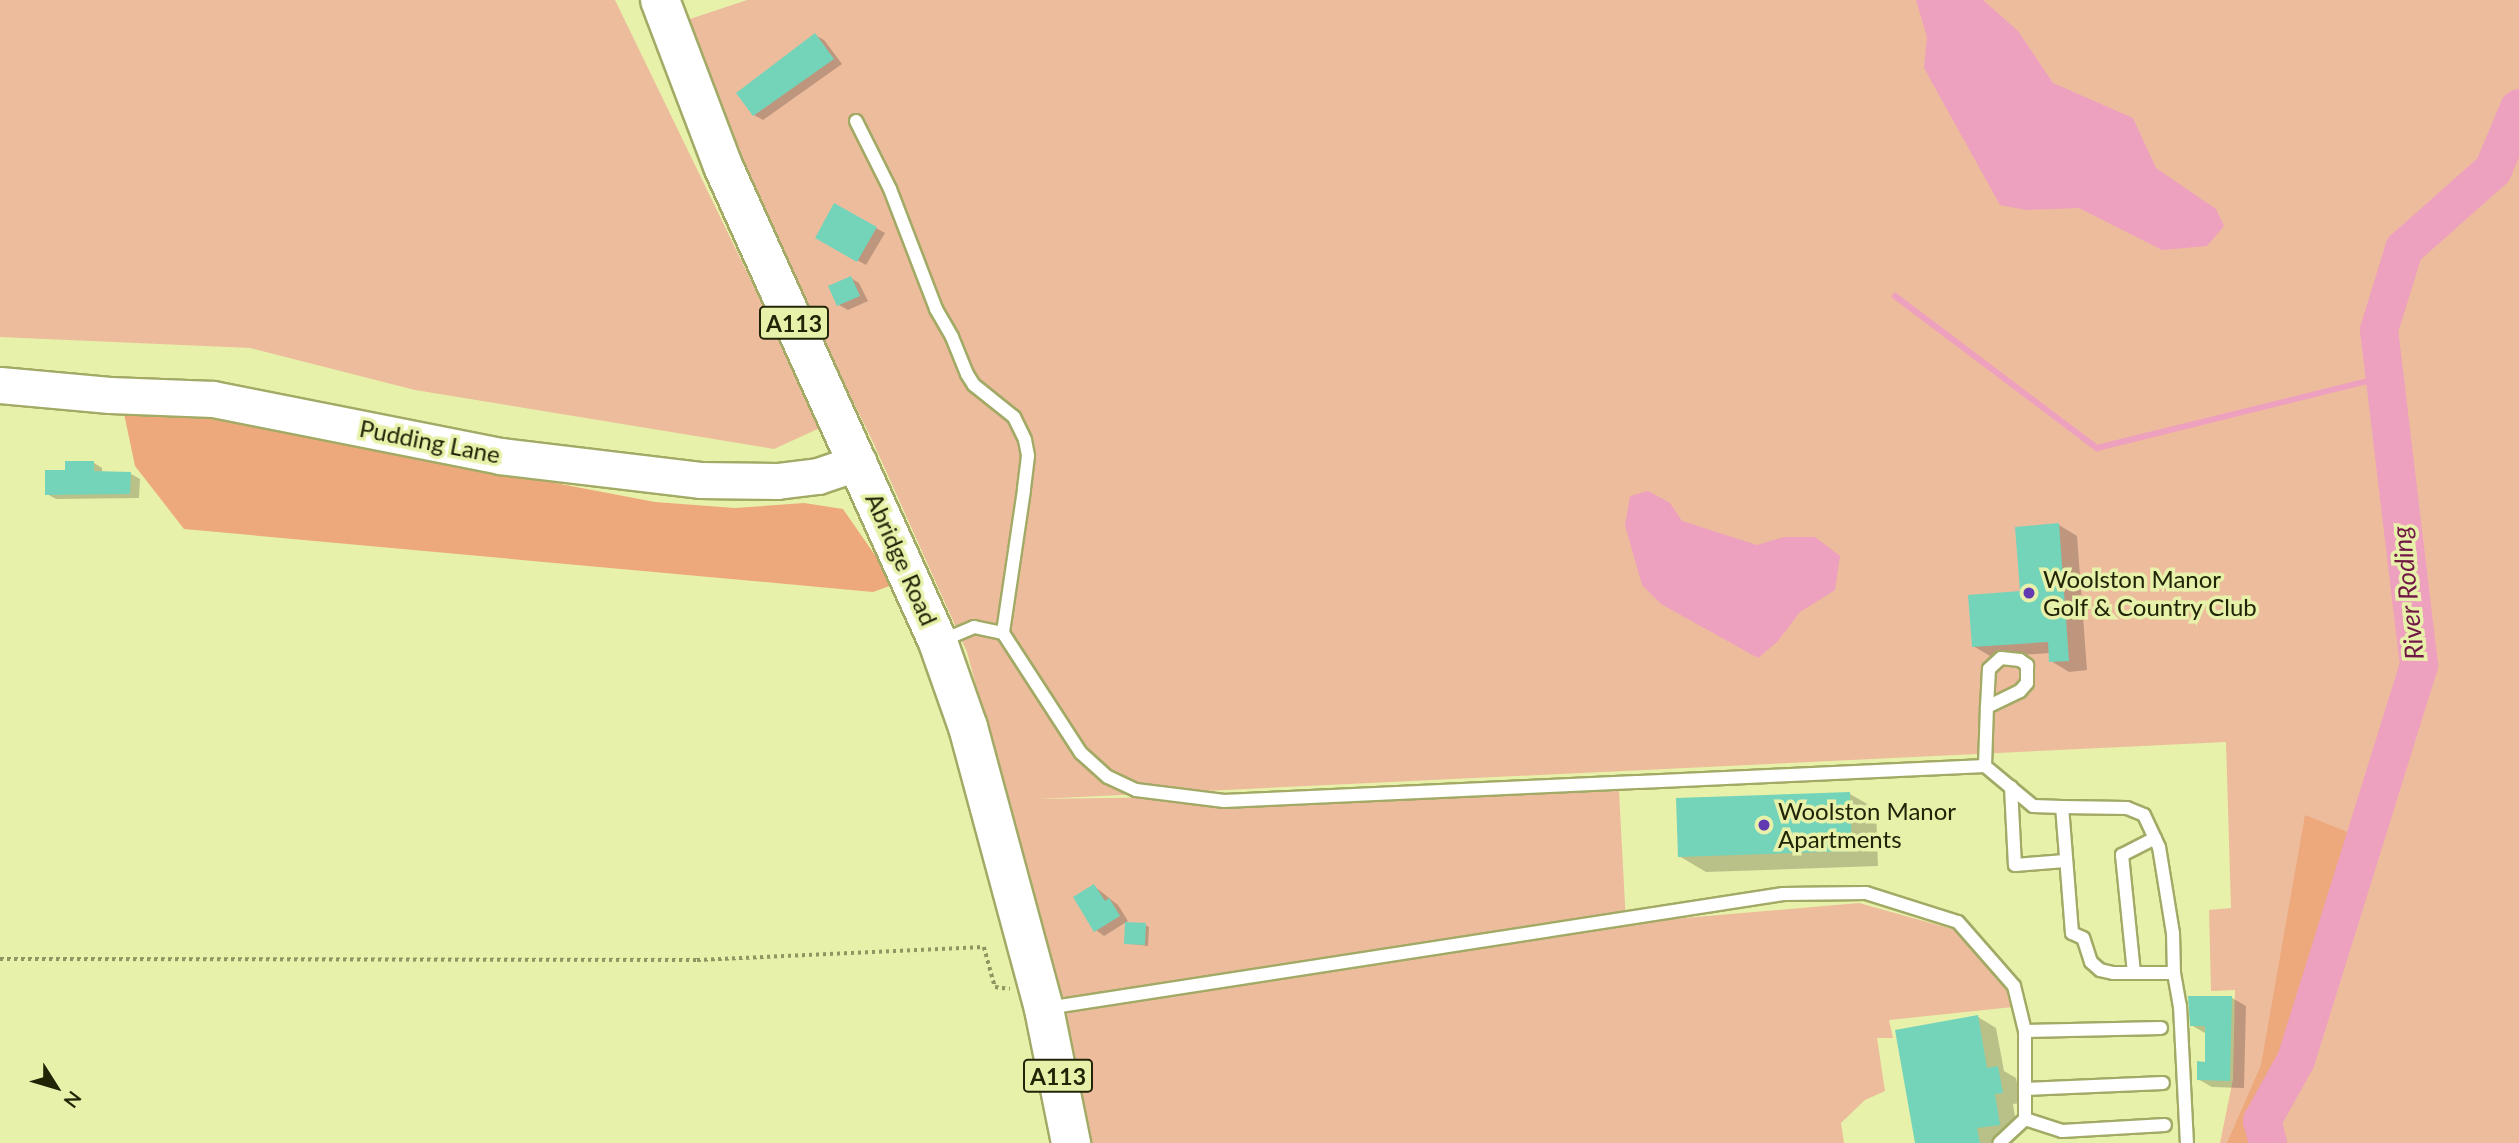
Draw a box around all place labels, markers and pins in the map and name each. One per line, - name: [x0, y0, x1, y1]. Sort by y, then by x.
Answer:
- place label: Woolston Manor Golf & Country Club: [2043, 565, 2258, 621]
- marker: Woolston Manor Golf & Country Club: [2021, 585, 2037, 601]
- place label: Woolston Manor Apartments: [1778, 797, 1956, 853]
- marker: Woolston Manor Apartments: [1756, 817, 1772, 833]

